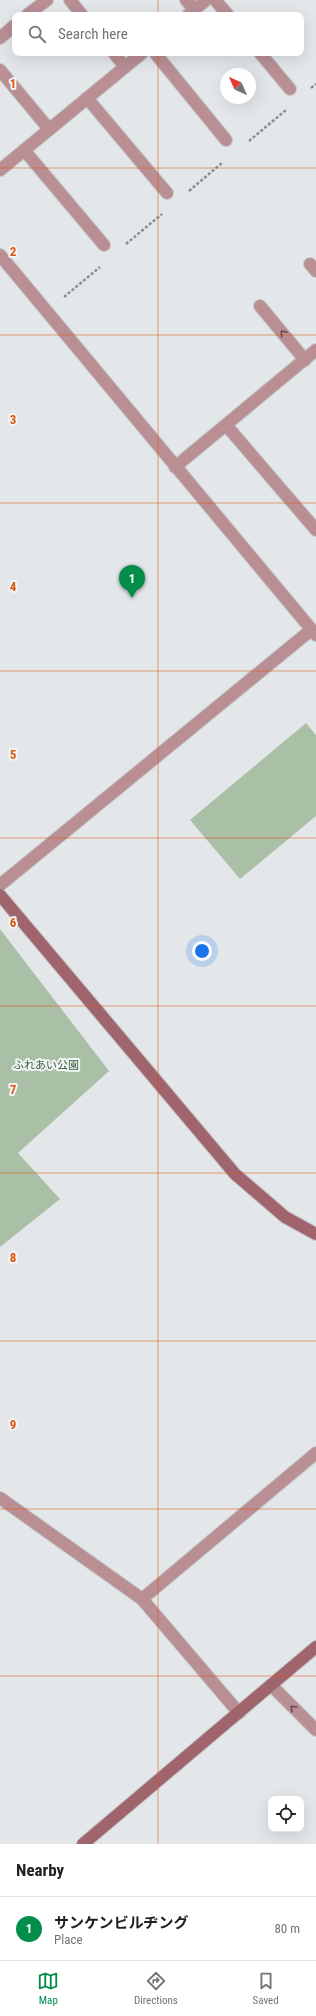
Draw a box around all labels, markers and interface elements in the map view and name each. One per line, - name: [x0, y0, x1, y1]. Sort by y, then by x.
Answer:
- search box: [12, 12, 304, 56]
- icon: search: [26, 23, 48, 45]
- text: Search here: [58, 25, 128, 43]
- north arrow: [220, 68, 256, 104]
- text: 1: [10, 76, 16, 91]
- text: 2: [10, 244, 17, 259]
- one-way arrow: [280, 330, 287, 337]
- text: 3: [10, 412, 16, 427]
- pin: 1: [119, 565, 145, 598]
- text: 4: [10, 579, 17, 594]
- text: 5: [10, 747, 17, 762]
- text: 6: [10, 915, 17, 930]
- your location: [192, 941, 212, 961]
- park label: ふれあい公園: [13, 1059, 79, 1072]
- text: 7: [10, 1082, 17, 1097]
- text: 8: [10, 1250, 16, 1265]
- text: 9: [10, 1417, 16, 1432]
- one-way arrow: [290, 1705, 298, 1713]
- map controls: [268, 1796, 304, 1832]
- button: locate: [268, 1796, 304, 1832]
- text: Nearby: [16, 1860, 64, 1880]
- text: サンケンビルヂング: [54, 1914, 189, 1932]
- text: 1: [26, 1921, 32, 1936]
- text: 80 m: [274, 1921, 300, 1936]
- text: Place: [54, 1932, 83, 1947]
- tab: Map: [37, 1970, 59, 2007]
- tab: Directions: [134, 1970, 178, 2007]
- tab: Saved: [253, 1970, 279, 2007]

